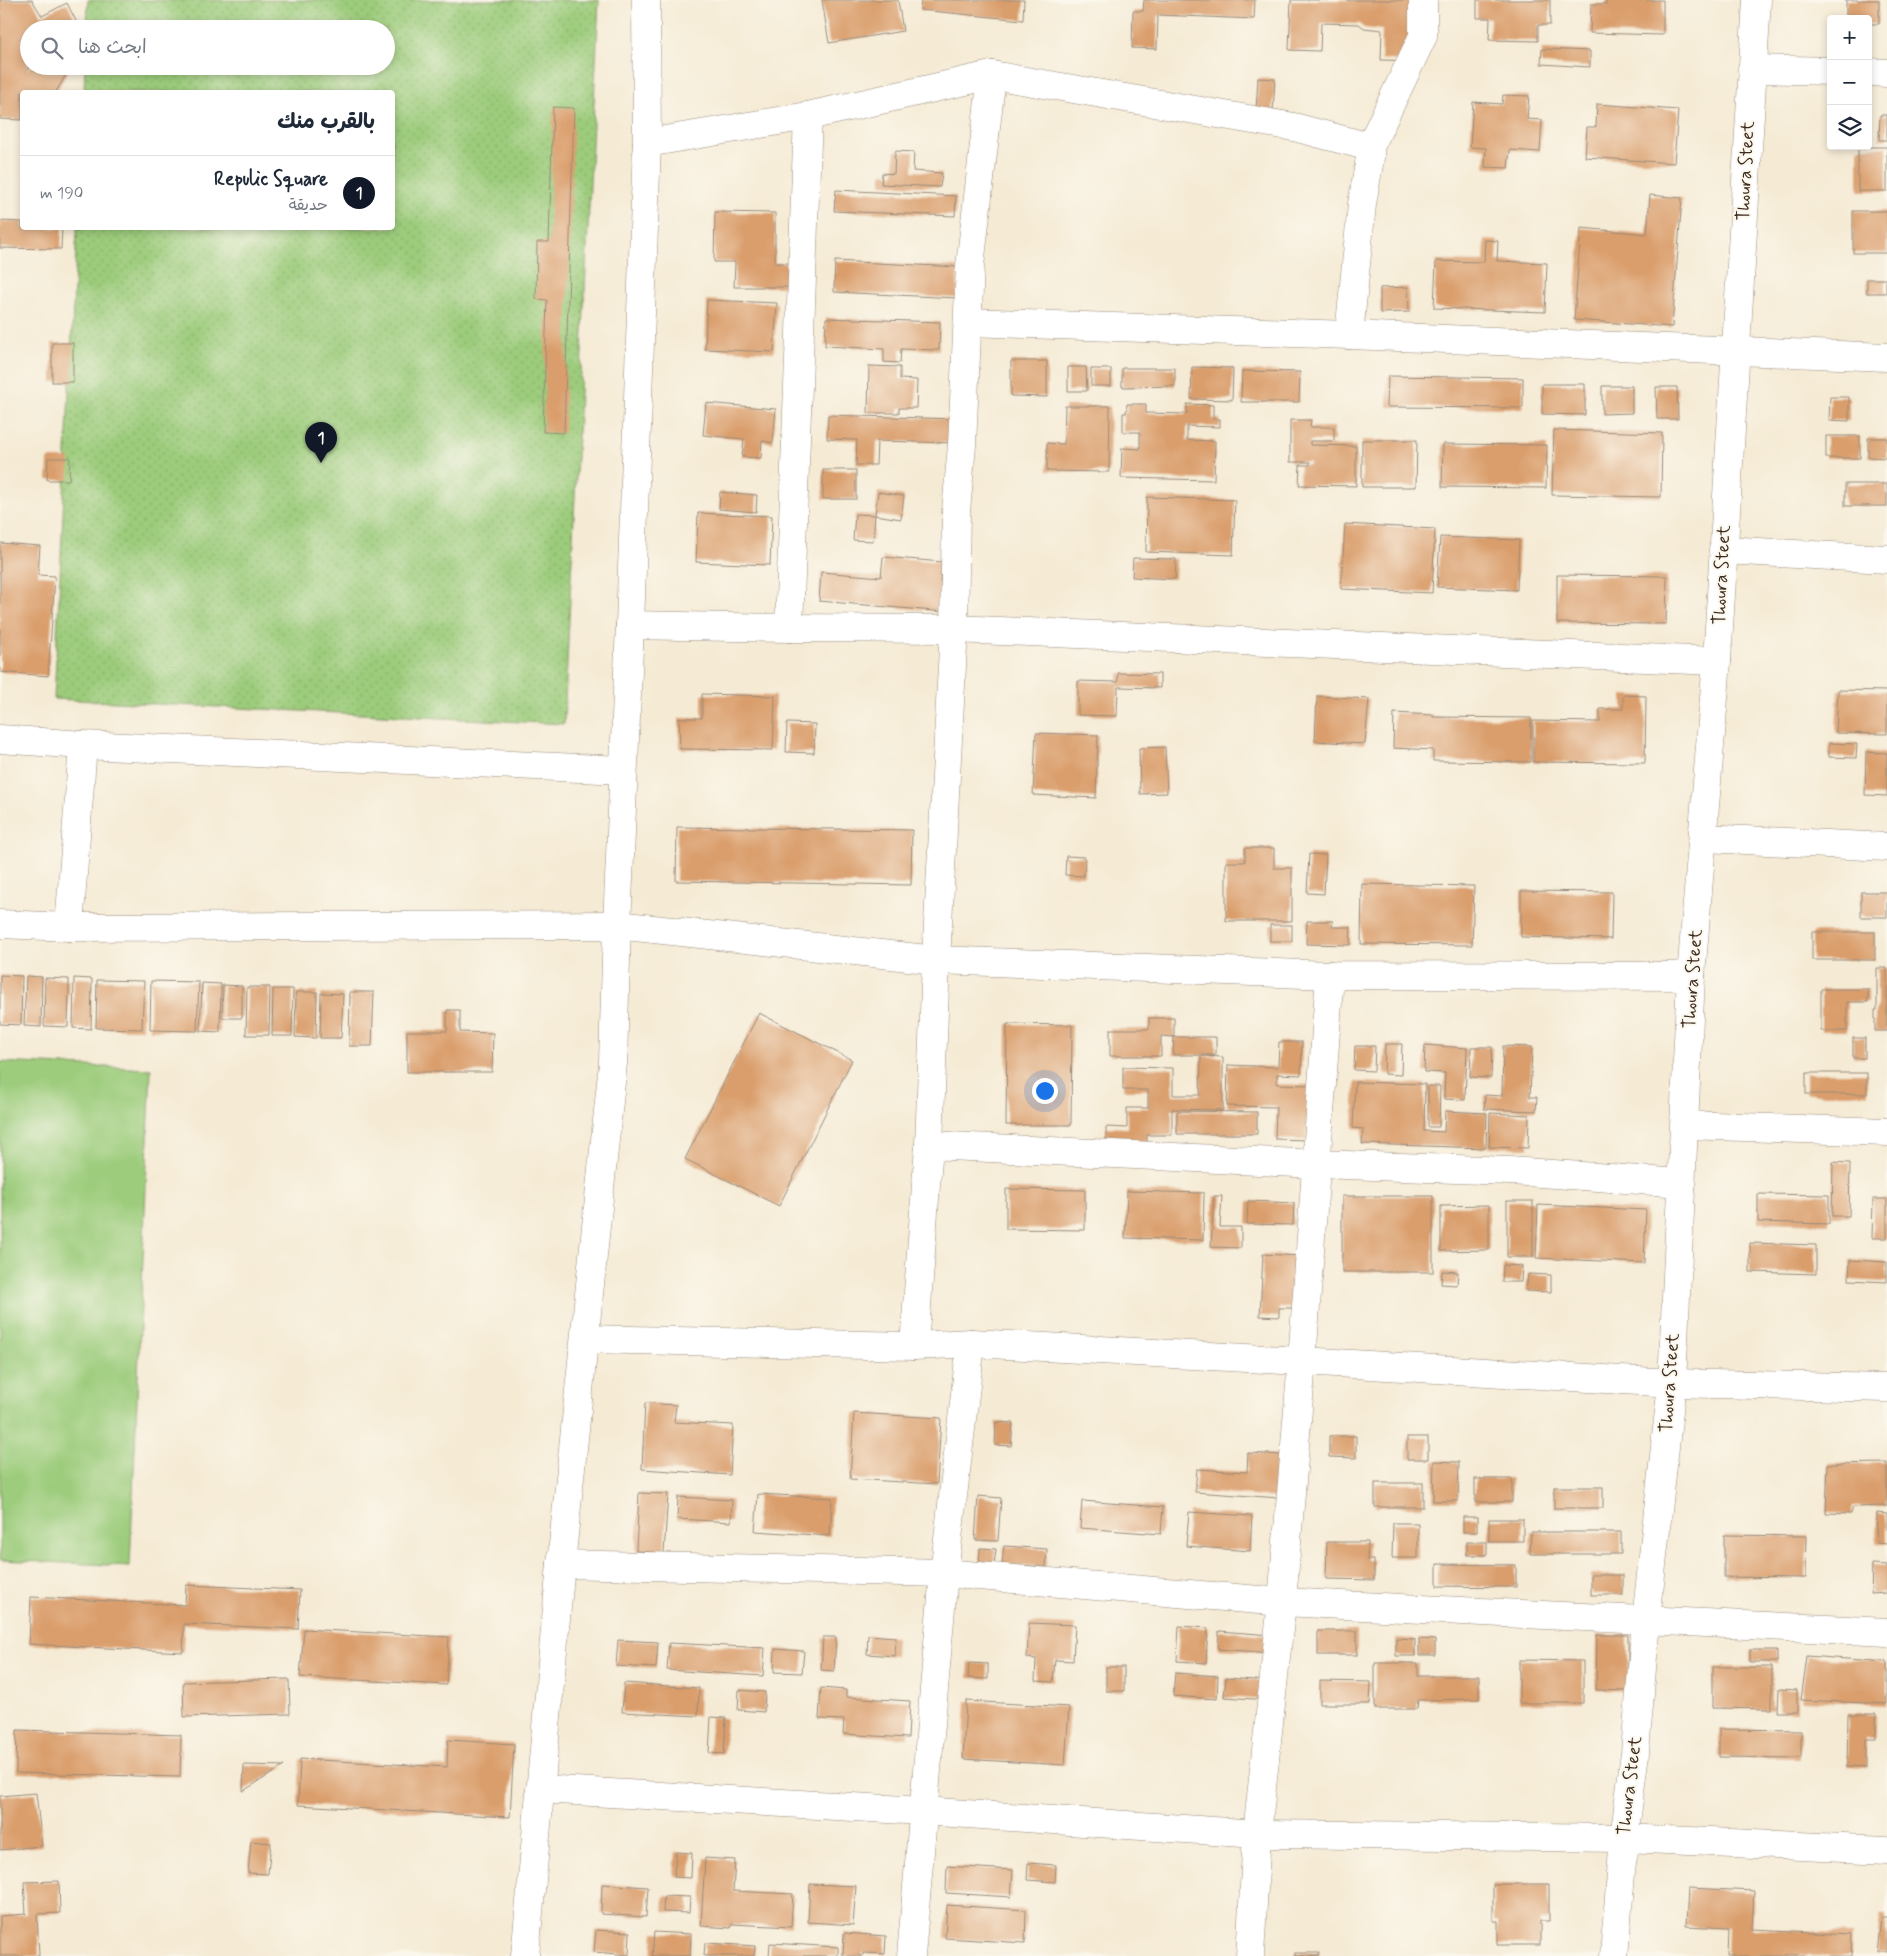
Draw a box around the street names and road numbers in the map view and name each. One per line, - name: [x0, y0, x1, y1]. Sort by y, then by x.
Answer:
- street label: Thoura Steet: [1731, 120, 1761, 221]
- street label: Thoura Steet: [1707, 524, 1737, 625]
- street label: Thoura Steet: [1678, 928, 1708, 1030]
- street label: Thoura Steet: [1655, 1332, 1685, 1434]
- street label: Thoura Steet: [1612, 1735, 1648, 1837]

